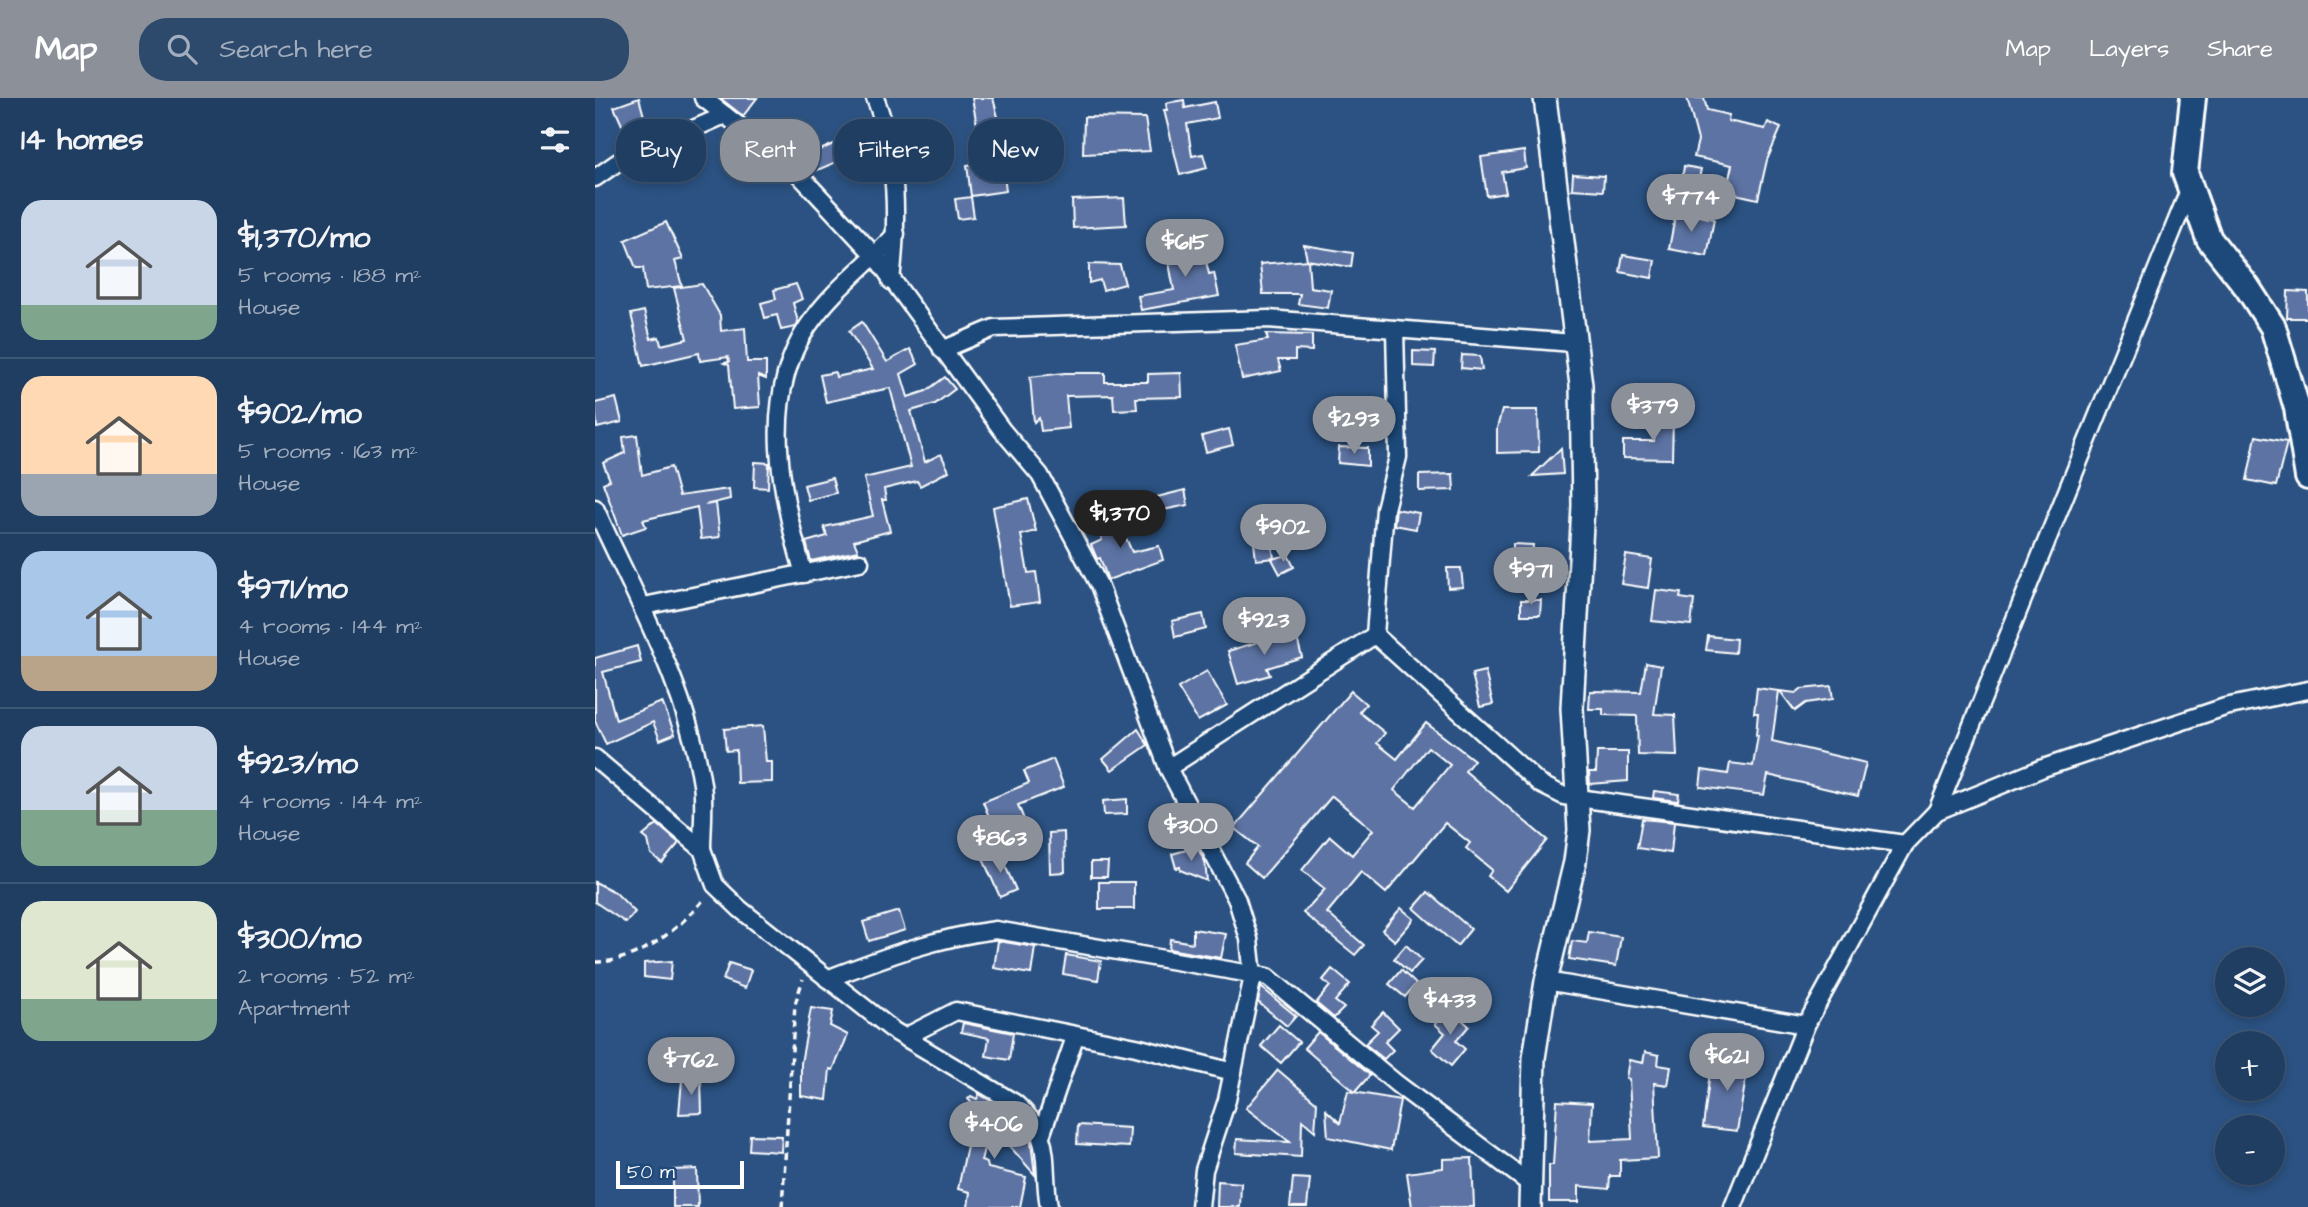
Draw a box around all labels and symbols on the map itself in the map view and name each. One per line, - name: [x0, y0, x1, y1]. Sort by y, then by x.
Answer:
- pin: $774: [1650, 174, 1732, 234]
- pin: $615: [1144, 220, 1226, 279]
- pin: $379: [1612, 384, 1694, 443]
- pin: $293: [1313, 396, 1395, 456]
- pin: $1,370: [1063, 490, 1177, 550]
- pin: $902: [1242, 504, 1324, 564]
- pin: $971: [1490, 547, 1572, 607]
- pin: $923: [1223, 598, 1305, 657]
- pin: $300: [1150, 804, 1232, 863]
- pin: $863: [959, 816, 1041, 875]
- pin: $433: [1409, 978, 1491, 1037]
- pin: $621: [1686, 1034, 1768, 1093]
- pin: $762: [650, 1038, 732, 1097]
- pin: $406: [953, 1102, 1035, 1161]
- scale bar: [616, 1158, 744, 1190]

